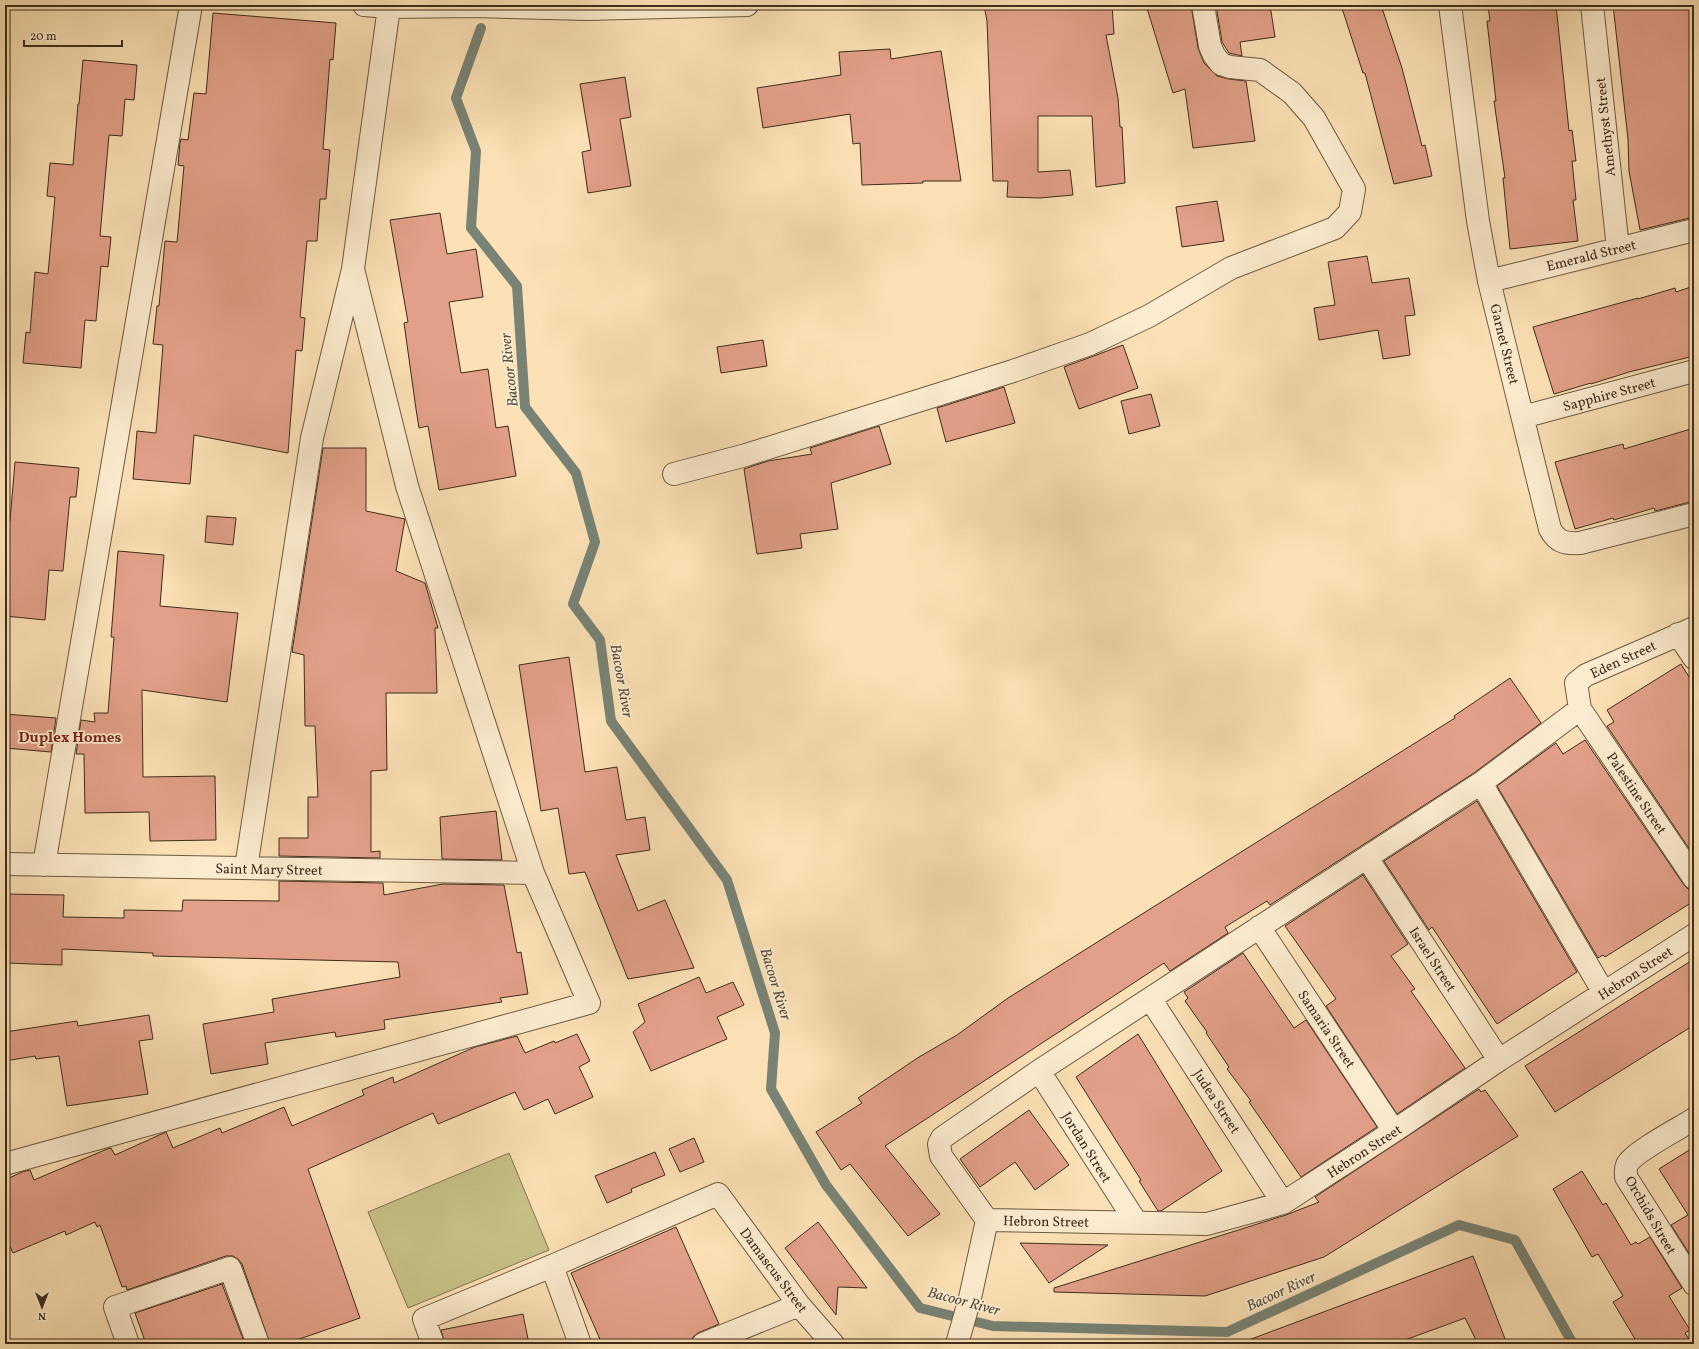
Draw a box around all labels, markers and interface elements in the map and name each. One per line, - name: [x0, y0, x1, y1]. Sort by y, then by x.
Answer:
- scale bar: [24, 22, 122, 48]
- text: 20 m: [30, 29, 57, 45]
- street label: Amethyst Street: [1592, 76, 1621, 177]
- street label: Emerald Street: [1544, 236, 1638, 277]
- street label: Garnet Street: [1484, 302, 1523, 387]
- water label: Bacoor River: [496, 331, 525, 408]
- street label: Sapphire Street: [1561, 374, 1658, 417]
- street label: Eden Street: [1588, 637, 1660, 684]
- water label: Bacoor River: [604, 643, 637, 720]
- district label: Duplex Homes: [19, 728, 122, 749]
- street label: Palestine Street: [1601, 749, 1670, 839]
- street label: Saint Mary Street: [215, 860, 323, 881]
- street label: Israel Street: [1404, 924, 1460, 996]
- street label: Hebron Street: [1595, 943, 1677, 1006]
- water label: Bacoor River: [754, 946, 796, 1024]
- street label: Samaria Street: [1293, 987, 1359, 1073]
- street label: Judea Street: [1188, 1066, 1244, 1138]
- street label: Jordan Street: [1056, 1109, 1115, 1187]
- street label: Hebron Street: [1324, 1121, 1406, 1184]
- street label: Orchids Street: [1619, 1173, 1680, 1259]
- street label: Hebron Street: [1003, 1212, 1089, 1233]
- street label: Damascus Street: [734, 1224, 811, 1317]
- water label: Bacoor River: [1243, 1267, 1320, 1318]
- water label: Bacoor River: [925, 1283, 1003, 1322]
- north arrow: [22, 1287, 62, 1327]
- text: N: [38, 1308, 46, 1323]

